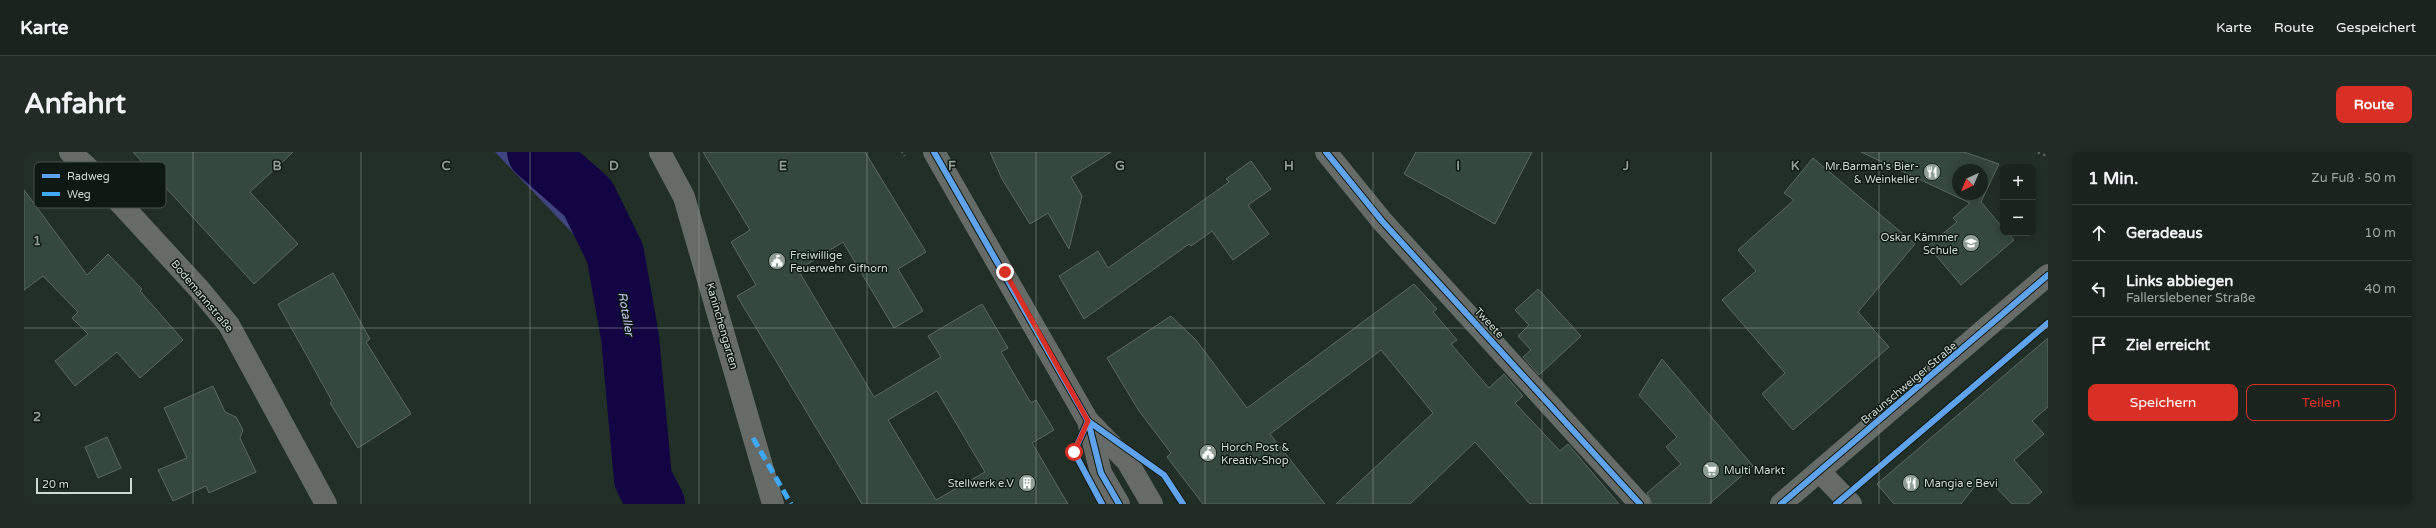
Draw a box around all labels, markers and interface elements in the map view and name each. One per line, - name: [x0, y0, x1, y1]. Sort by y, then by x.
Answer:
- text: Karte: [20, 17, 69, 39]
- text: Karte: [2216, 19, 2252, 36]
- text: Route: [2274, 19, 2314, 36]
- text: Gespeichert: [2336, 19, 2416, 36]
- button: Route: [2336, 86, 2412, 123]
- text: Anfahrt: [24, 87, 126, 121]
- text: B: [272, 158, 282, 174]
- text: C: [441, 158, 451, 174]
- text: D: [609, 158, 619, 174]
- text: E: [779, 158, 787, 174]
- text: F: [948, 158, 956, 174]
- text: G: [1115, 158, 1125, 174]
- text: H: [1284, 158, 1294, 174]
- text: I: [1456, 158, 1460, 174]
- text: J: [1622, 158, 1629, 174]
- text: K: [1791, 158, 1800, 174]
- place label: Mr.Barman's Bier- & Weinkeller: [1825, 160, 1920, 186]
- legend: [34, 162, 166, 208]
- restaurant icon: Mr.Barman's Bier- & Weinkeller: [1922, 162, 1942, 182]
- north arrow: [1952, 164, 1988, 200]
- map controls: [2000, 164, 2036, 236]
- button: +: [2000, 164, 2036, 200]
- text: 1 Min.: [2088, 168, 2138, 189]
- text: Radweg: [67, 170, 110, 183]
- text: Zu Fuß · 50 m: [2311, 170, 2396, 186]
- text: Weg: [67, 188, 91, 201]
- button: −: [2000, 200, 2036, 236]
- icon: ahead: [2088, 222, 2110, 244]
- text: Geradeaus: [2126, 224, 2203, 242]
- text: 10 m: [2364, 225, 2396, 241]
- place label: Oskar Kämmer Schule: [1881, 231, 1959, 257]
- text: 1: [33, 233, 41, 249]
- school or university icon: Oskar Kämmer Schule: [1961, 233, 1981, 253]
- place label: Freiwillige Feuerwehr Gifhorn: [790, 249, 888, 275]
- public building icon: Freiwillige Feuerwehr Gifhorn: [767, 251, 787, 271]
- street label: Bodemannstraße: [168, 257, 236, 335]
- route end: [996, 263, 1014, 281]
- text: Links abbiegen: [2126, 272, 2233, 290]
- icon: left: [2088, 278, 2110, 300]
- street label: Kaninchengarten: [703, 281, 741, 371]
- text: 40 m: [2364, 281, 2396, 297]
- text: Fallerslebener Straße: [2126, 290, 2255, 306]
- water label: Rotaller: [615, 291, 637, 339]
- street label: Tweete: [1472, 305, 1506, 341]
- icon: arrive: [2088, 334, 2110, 356]
- text: Ziel erreicht: [2126, 336, 2210, 354]
- street label: Braunschweiger Straße: [1859, 339, 1959, 427]
- button: Speichern: [2088, 384, 2238, 421]
- button: Teilen: [2246, 384, 2396, 421]
- text: 2: [33, 409, 41, 425]
- place label: Horch Post & Kreativ-Shop: [1221, 441, 1290, 467]
- route start: [1065, 443, 1083, 461]
- public building icon: Horch Post & Kreativ-Shop: [1198, 443, 1218, 463]
- supermarket icon: Multi Markt: [1701, 460, 1721, 480]
- place label: Multi Markt: [1724, 464, 1785, 477]
- building icon: Stellwerk e.V: [1017, 473, 1037, 493]
- restaurant icon: Mangia e Bevi: [1901, 473, 1921, 493]
- scale bar: [36, 476, 132, 495]
- place label: Stellwerk e.V: [948, 477, 1014, 490]
- place label: Mangia e Bevi: [1924, 477, 1998, 490]
- text: 20 m: [42, 478, 69, 491]

